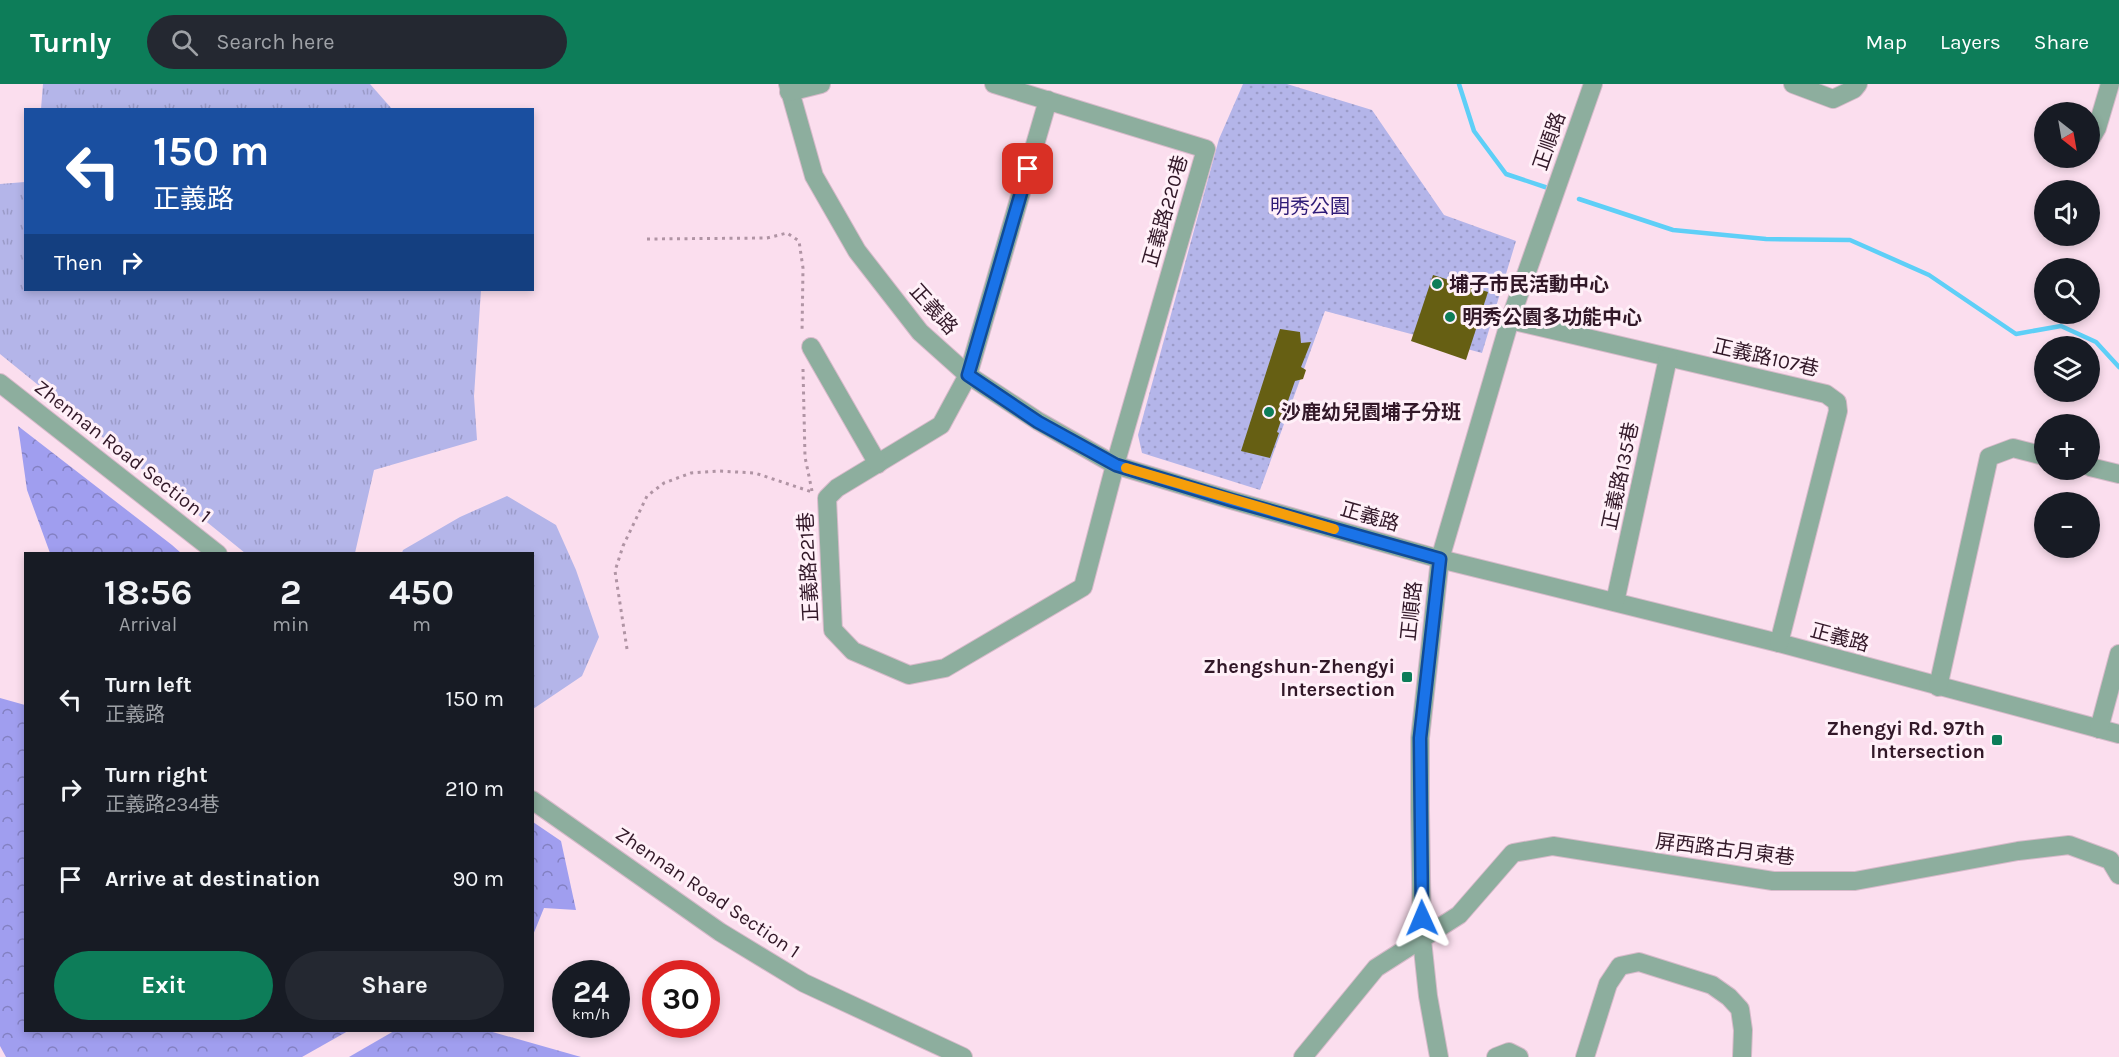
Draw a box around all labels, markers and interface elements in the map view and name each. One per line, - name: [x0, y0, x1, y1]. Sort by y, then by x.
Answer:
- search box: [147, 15, 567, 69]
- text: Turnly: [30, 26, 111, 59]
- icon: search: [168, 26, 201, 59]
- text: Search here: [216, 29, 335, 55]
- text: Map: [1865, 30, 1907, 54]
- text: Layers: [1940, 30, 2001, 54]
- text: Share: [2034, 30, 2089, 54]
- north arrow: [2034, 102, 2100, 168]
- map controls: [2034, 102, 2100, 558]
- street label: 正順路: [1529, 109, 1570, 173]
- text: 150 m: [153, 126, 269, 176]
- icon: left: [54, 132, 132, 210]
- pin: [1002, 143, 1053, 194]
- icon: arrive: [1011, 152, 1044, 185]
- street label: 正義路220巷: [1139, 153, 1192, 270]
- button: sound: [2034, 180, 2100, 246]
- text: 正義路: [153, 183, 234, 215]
- park label: 明秀公園: [1270, 195, 1350, 218]
- icon: right: [115, 246, 148, 279]
- text: Then: [54, 250, 103, 276]
- button: search: [2034, 258, 2100, 324]
- place label: 埔子市民活動中心: [1449, 273, 1609, 296]
- marker: 埔子市民活動中心: [1430, 277, 1444, 291]
- street label: 正義路: [905, 279, 962, 339]
- place label: 明秀公園多功能中心: [1462, 306, 1642, 329]
- marker: 明秀公園多功能中心: [1443, 310, 1457, 324]
- street label: 正義路107巷: [1711, 334, 1821, 381]
- button: layers: [2034, 336, 2100, 402]
- street label: Zhennan Road Section 1: [30, 375, 215, 527]
- place label: 沙鹿幼兒園埔子分班: [1281, 401, 1461, 424]
- marker: 沙鹿幼兒園埔子分班: [1262, 405, 1276, 419]
- button: +: [2034, 414, 2100, 480]
- street label: 正義路135巷: [1598, 420, 1643, 532]
- button: −: [2034, 492, 2100, 558]
- street label: 正義路: [1338, 497, 1402, 536]
- street label: 正義路221巷: [794, 512, 823, 622]
- text: 18:56: [104, 571, 192, 613]
- text: 2: [280, 571, 302, 613]
- text: 450: [389, 571, 454, 613]
- street label: 正順路: [1397, 580, 1426, 642]
- text: Arrival: [119, 613, 177, 636]
- text: min: [272, 613, 309, 636]
- text: m: [412, 613, 431, 636]
- street label: 正義路: [1808, 619, 1872, 656]
- place label: Zhengshun-Zhengyi Intersection: [1203, 655, 1395, 701]
- marker: Zhengshun-Zhengyi Intersection: [1400, 670, 1414, 684]
- text: Turn left: [105, 672, 192, 698]
- icon: left: [54, 683, 87, 716]
- text: 150 m: [445, 686, 504, 712]
- text: 正義路: [105, 703, 165, 726]
- place label: Zhengyi Rd. 97th Intersection: [1826, 717, 1985, 763]
- marker: Zhengyi Rd. 97th Intersection: [1990, 733, 2004, 747]
- text: Turn right: [105, 762, 208, 788]
- icon: right: [54, 773, 87, 806]
- text: 210 m: [445, 776, 504, 802]
- text: 正義路234巷: [105, 793, 220, 816]
- street label: Zhennan Road Section 1: [611, 822, 804, 963]
- street label: 屏西路古月東巷: [1654, 830, 1796, 869]
- icon: arrive: [54, 863, 87, 896]
- text: Arrive at destination: [105, 866, 320, 892]
- text: 90 m: [452, 866, 504, 892]
- position arrow: [1390, 886, 1454, 950]
- button: Exit: [54, 951, 273, 1020]
- button: Share: [285, 951, 504, 1020]
- speed limit sign: 30: [642, 960, 720, 1038]
- text: 24: [573, 974, 609, 1010]
- text: km/h: [572, 1005, 610, 1023]

